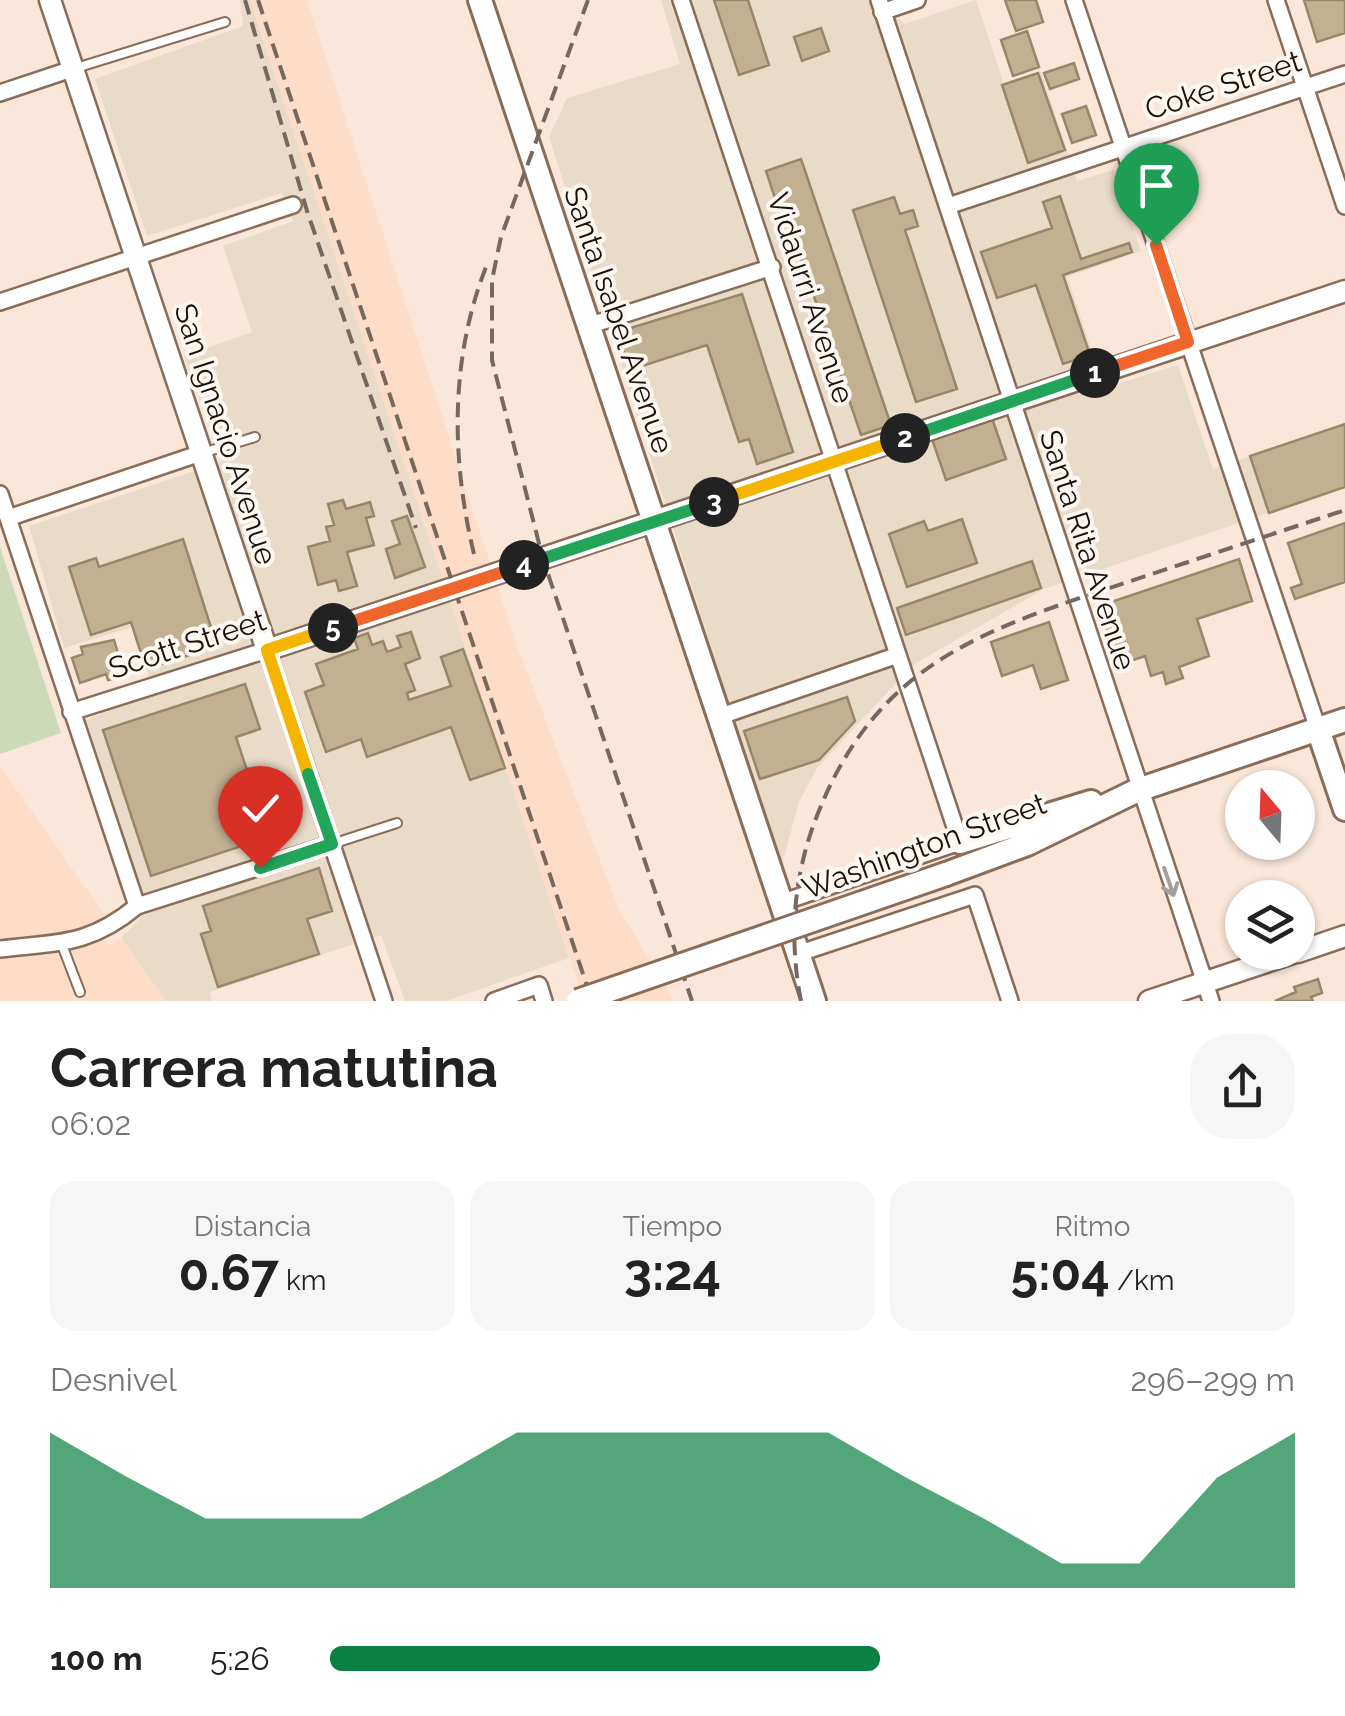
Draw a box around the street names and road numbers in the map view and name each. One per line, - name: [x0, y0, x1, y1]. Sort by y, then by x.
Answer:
- street label: Coke Street: [1141, 43, 1305, 127]
- street label: Santa Isabel Avenue: [557, 182, 681, 458]
- street label: Vidaurri Avenue: [760, 188, 862, 408]
- street label: San Ignacio Avenue: [167, 299, 285, 569]
- street label: Santa Rita Avenue: [1033, 426, 1143, 674]
- street label: Scott Street: [104, 602, 270, 686]
- street label: Washington Street: [797, 786, 1051, 906]

